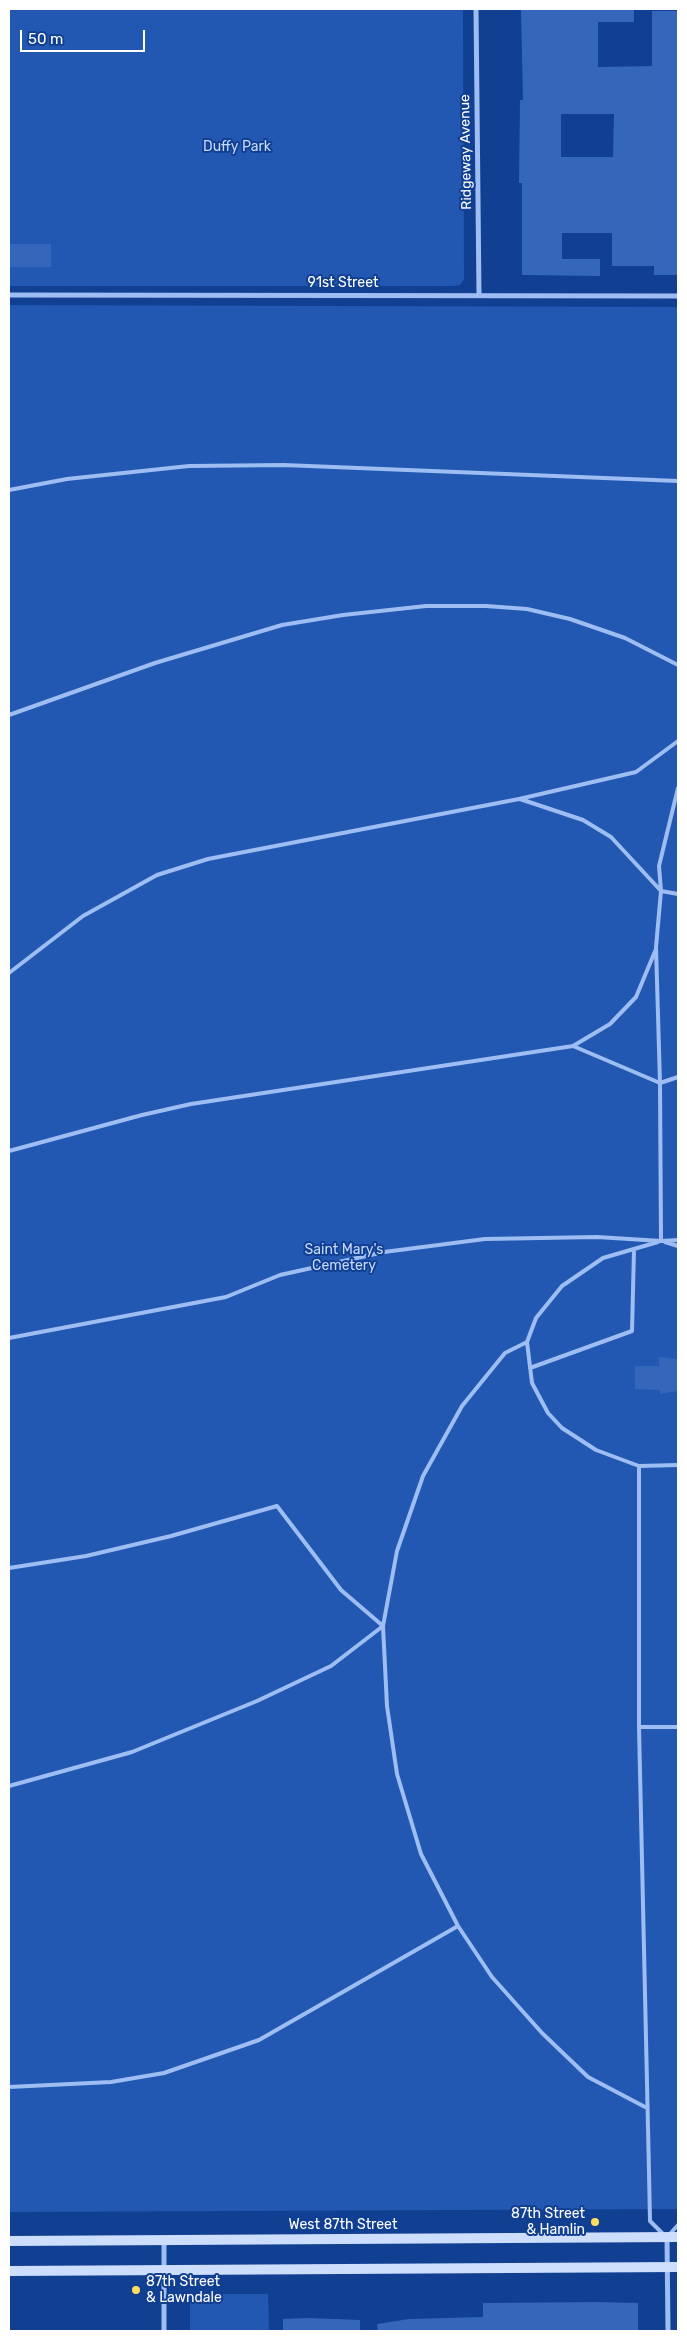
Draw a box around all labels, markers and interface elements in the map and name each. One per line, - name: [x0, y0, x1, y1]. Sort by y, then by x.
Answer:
- scale bar: [22, 20, 148, 52]
- text: 50 m: [28, 30, 63, 48]
- street label: Ridgeway Avenue: [457, 94, 475, 210]
- park label: Duffy Park: [203, 139, 271, 155]
- street label: 91st Street: [308, 275, 378, 291]
- park label: Saint Mary's Cemetery: [305, 1242, 383, 1274]
- place label: 87th Street & Hamlin: [511, 2206, 585, 2238]
- marker: 87th Street & Hamlin: [589, 2216, 601, 2228]
- street label: West 87th Street: [289, 2217, 397, 2233]
- place label: 87th Street & Lawndale: [146, 2274, 222, 2306]
- marker: 87th Street & Lawndale: [130, 2284, 142, 2296]

